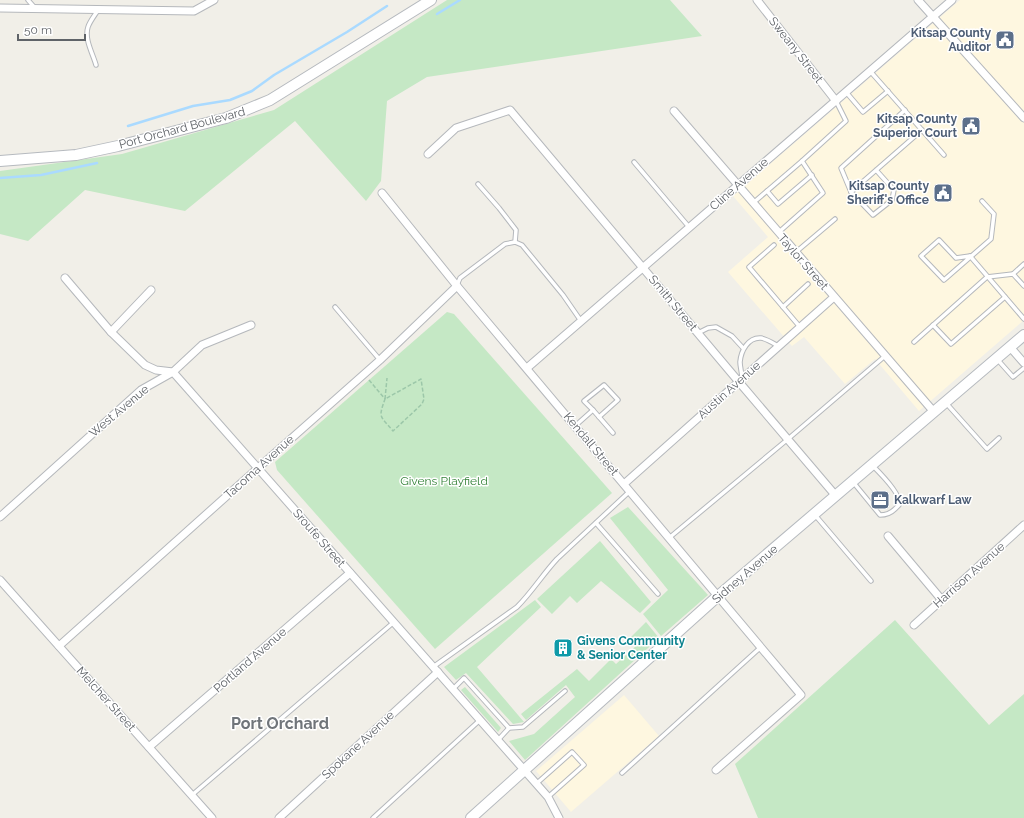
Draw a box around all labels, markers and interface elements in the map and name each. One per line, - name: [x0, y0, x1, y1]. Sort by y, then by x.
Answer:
- street label: Sweany Street: [766, 14, 826, 86]
- scale bar: [18, 16, 85, 42]
- text: 50 m: [24, 23, 52, 37]
- place label: Kitsap County Auditor: [911, 26, 991, 54]
- public building icon: Kitsap County Auditor: [994, 29, 1016, 51]
- street label: Port Orchard Boulevard: [117, 104, 247, 152]
- place label: Kitsap County Superior Court: [873, 112, 957, 140]
- public building icon: Kitsap County Superior Court: [960, 115, 982, 137]
- street label: Cline Avenue: [707, 155, 771, 213]
- place label: Kitsap County Sheriff's Office: [847, 179, 929, 207]
- public building icon: Kitsap County Sheriff's Office: [932, 182, 954, 204]
- street label: Taylor Street: [775, 231, 831, 293]
- street label: Smith Street: [646, 272, 700, 334]
- street label: Austin Avenue: [695, 358, 763, 422]
- street label: West Avenue: [86, 382, 152, 440]
- street label: Kendall Street: [561, 410, 621, 478]
- street label: Tacoma Avenue: [221, 432, 297, 502]
- park label: Givens Playfield: [400, 474, 488, 488]
- office icon: Kalkwarf Law: [869, 489, 891, 511]
- place label: Kalkwarf Law: [894, 493, 973, 507]
- street label: Sroufe Street: [290, 506, 348, 570]
- street label: Harrison Avenue: [930, 539, 1008, 611]
- street label: Sidney Avenue: [709, 542, 781, 606]
- street label: Portland Avenue: [211, 625, 289, 695]
- place label: Givens Community & Senior Center: [577, 634, 686, 662]
- building icon: Givens Community & Senior Center: [552, 637, 574, 659]
- street label: Melcher Street: [73, 664, 139, 734]
- street label: Spokane Avenue: [319, 708, 397, 782]
- district label: Port Orchard: [231, 714, 329, 733]

